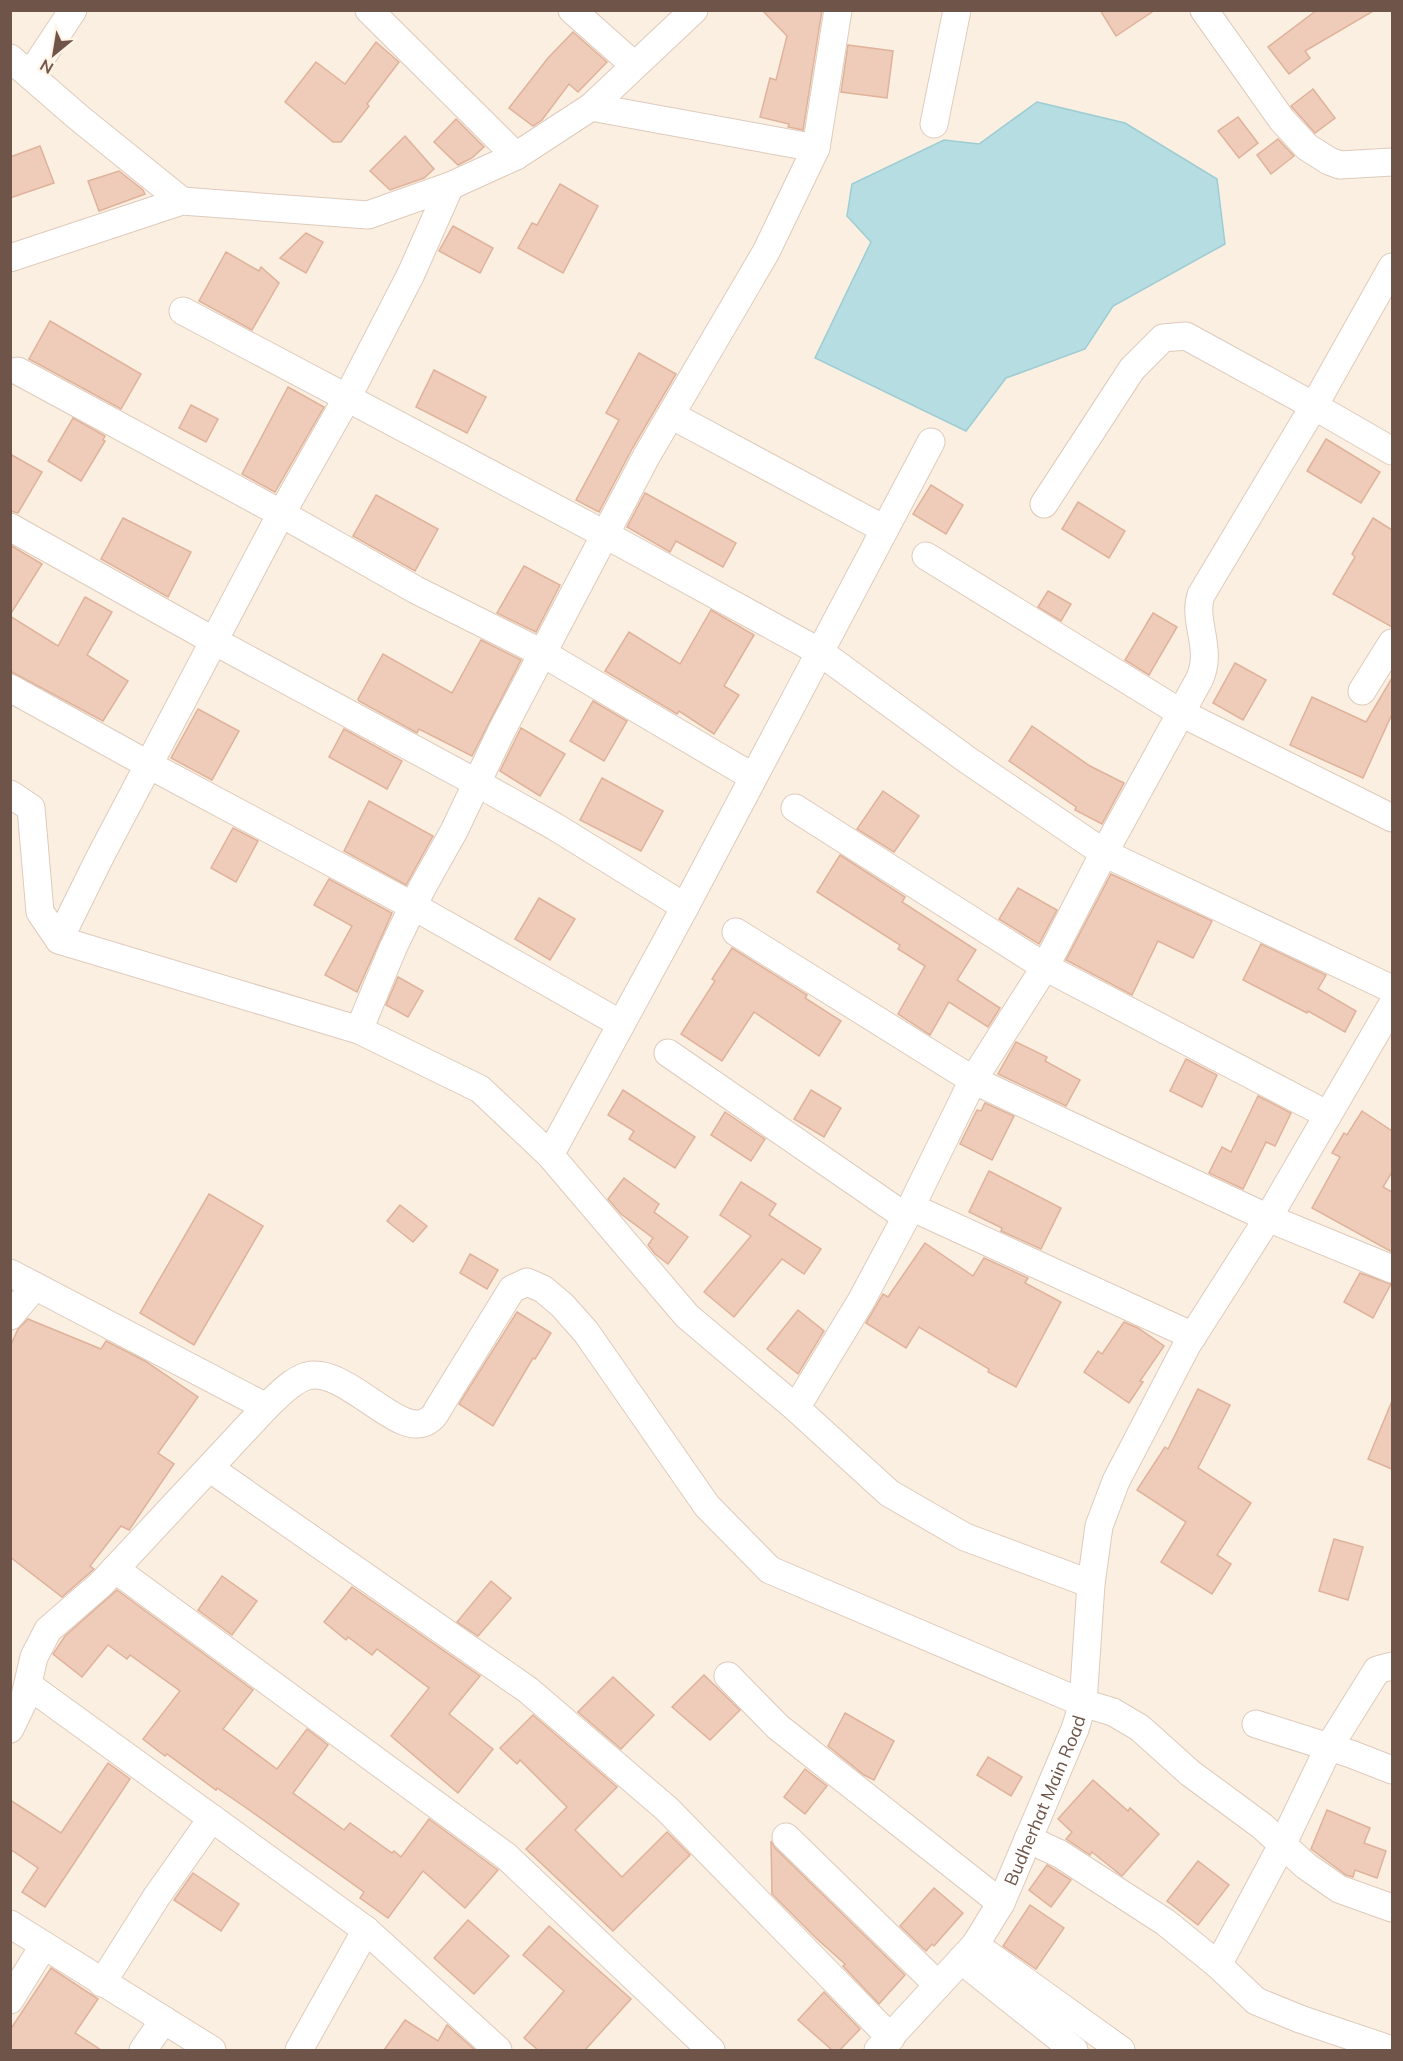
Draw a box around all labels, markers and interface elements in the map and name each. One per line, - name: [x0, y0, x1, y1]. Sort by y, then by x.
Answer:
- north arrow: [24, 24, 84, 84]
- text: N: [36, 55, 57, 79]
- street label: Budherhat Main Road: [998, 1712, 1090, 1889]

